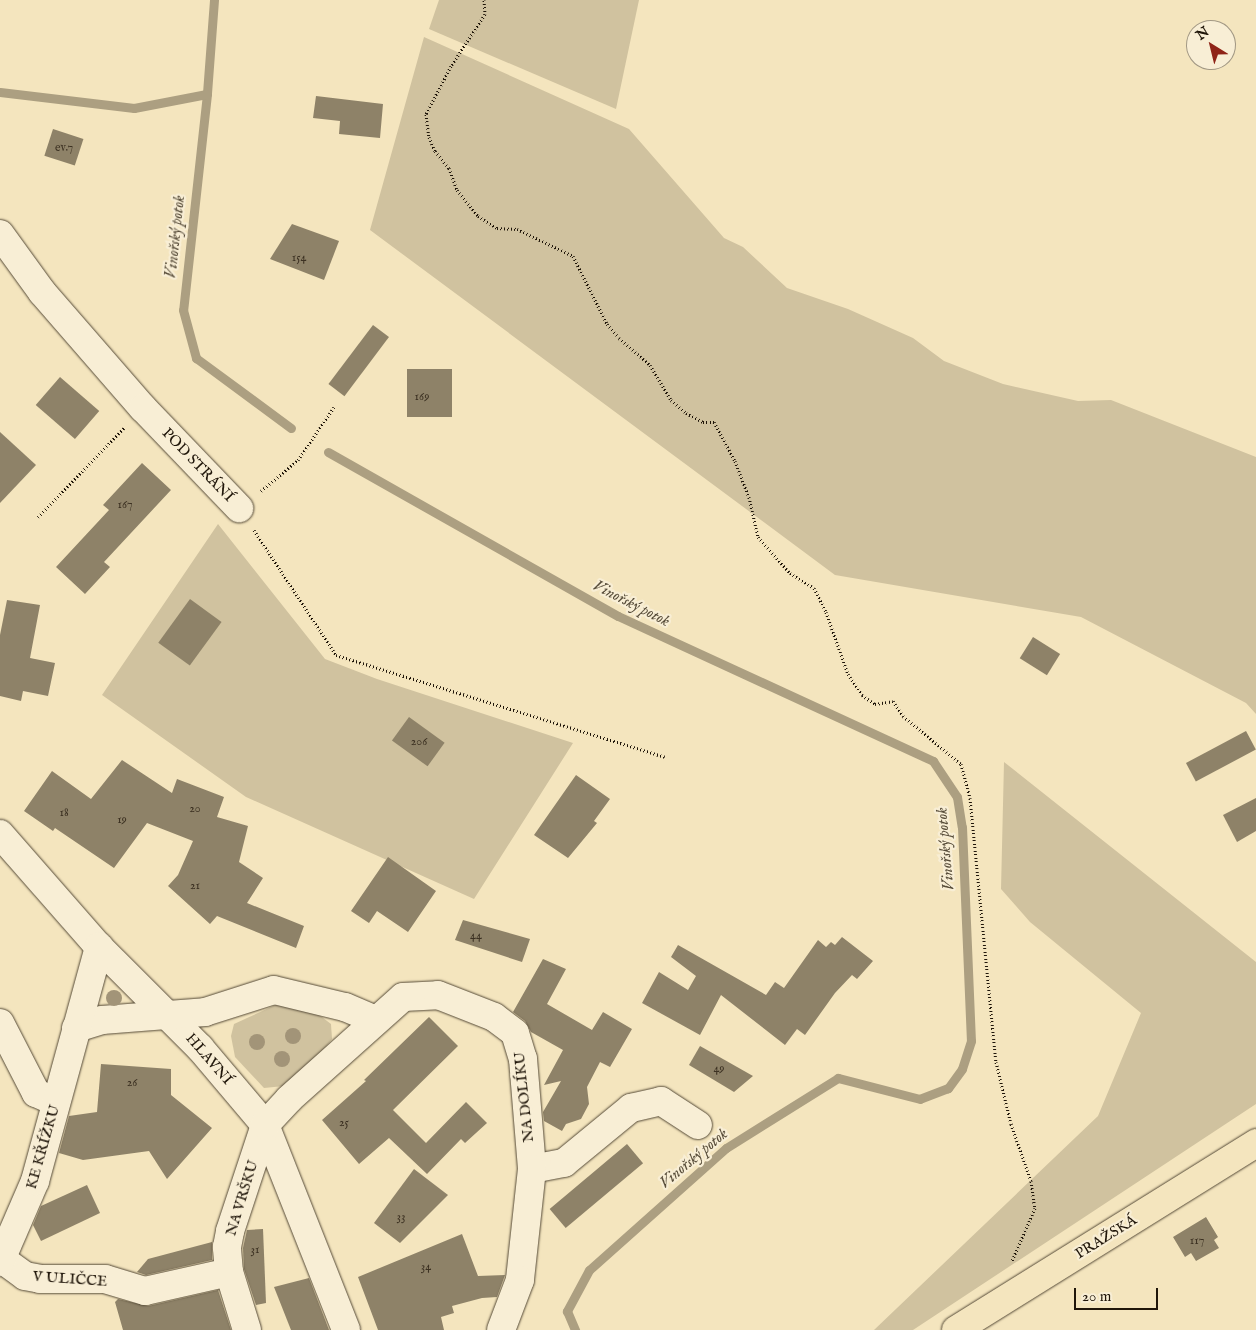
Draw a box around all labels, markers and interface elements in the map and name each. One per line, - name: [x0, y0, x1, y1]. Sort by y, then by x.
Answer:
- north arrow: [1186, 20, 1236, 70]
- text: N: [1193, 23, 1213, 45]
- house number: ev.7: [55, 141, 73, 155]
- water label: Vinořský potok: [162, 194, 190, 280]
- house number: 154: [292, 251, 306, 265]
- house number: 169: [415, 390, 429, 404]
- street label: POD STRÁNÍ: [158, 424, 238, 506]
- house number: 167: [117, 498, 133, 512]
- water label: Vinořský potok: [589, 576, 673, 632]
- house number: 206: [411, 735, 427, 749]
- house number: 20: [189, 802, 201, 816]
- house number: 18: [59, 806, 69, 820]
- water label: Vinořský potok: [933, 807, 959, 891]
- house number: 19: [117, 813, 127, 827]
- house number: 21: [190, 879, 200, 893]
- house number: 44: [470, 929, 482, 943]
- street label: HLAVNÍ: [182, 1030, 236, 1088]
- street label: NA DOLÍKU: [510, 1051, 538, 1143]
- house number: 49: [713, 1062, 725, 1076]
- house number: 26: [127, 1076, 137, 1090]
- street label: KE KŘÍŽKU: [22, 1103, 64, 1191]
- house number: 25: [339, 1116, 349, 1130]
- water label: Vinořský potok: [656, 1125, 732, 1193]
- street label: NA VRŠKU: [222, 1158, 262, 1238]
- house number: 33: [397, 1210, 405, 1224]
- street label: PRAŽSKÁ: [1072, 1211, 1140, 1263]
- house number: 117: [1190, 1234, 1204, 1248]
- house number: 31: [251, 1243, 259, 1257]
- house number: 34: [421, 1260, 431, 1274]
- street label: V ULIČCE: [32, 1267, 108, 1291]
- scale bar: [1076, 1278, 1160, 1310]
- text: 20 m: [1082, 1287, 1111, 1306]

